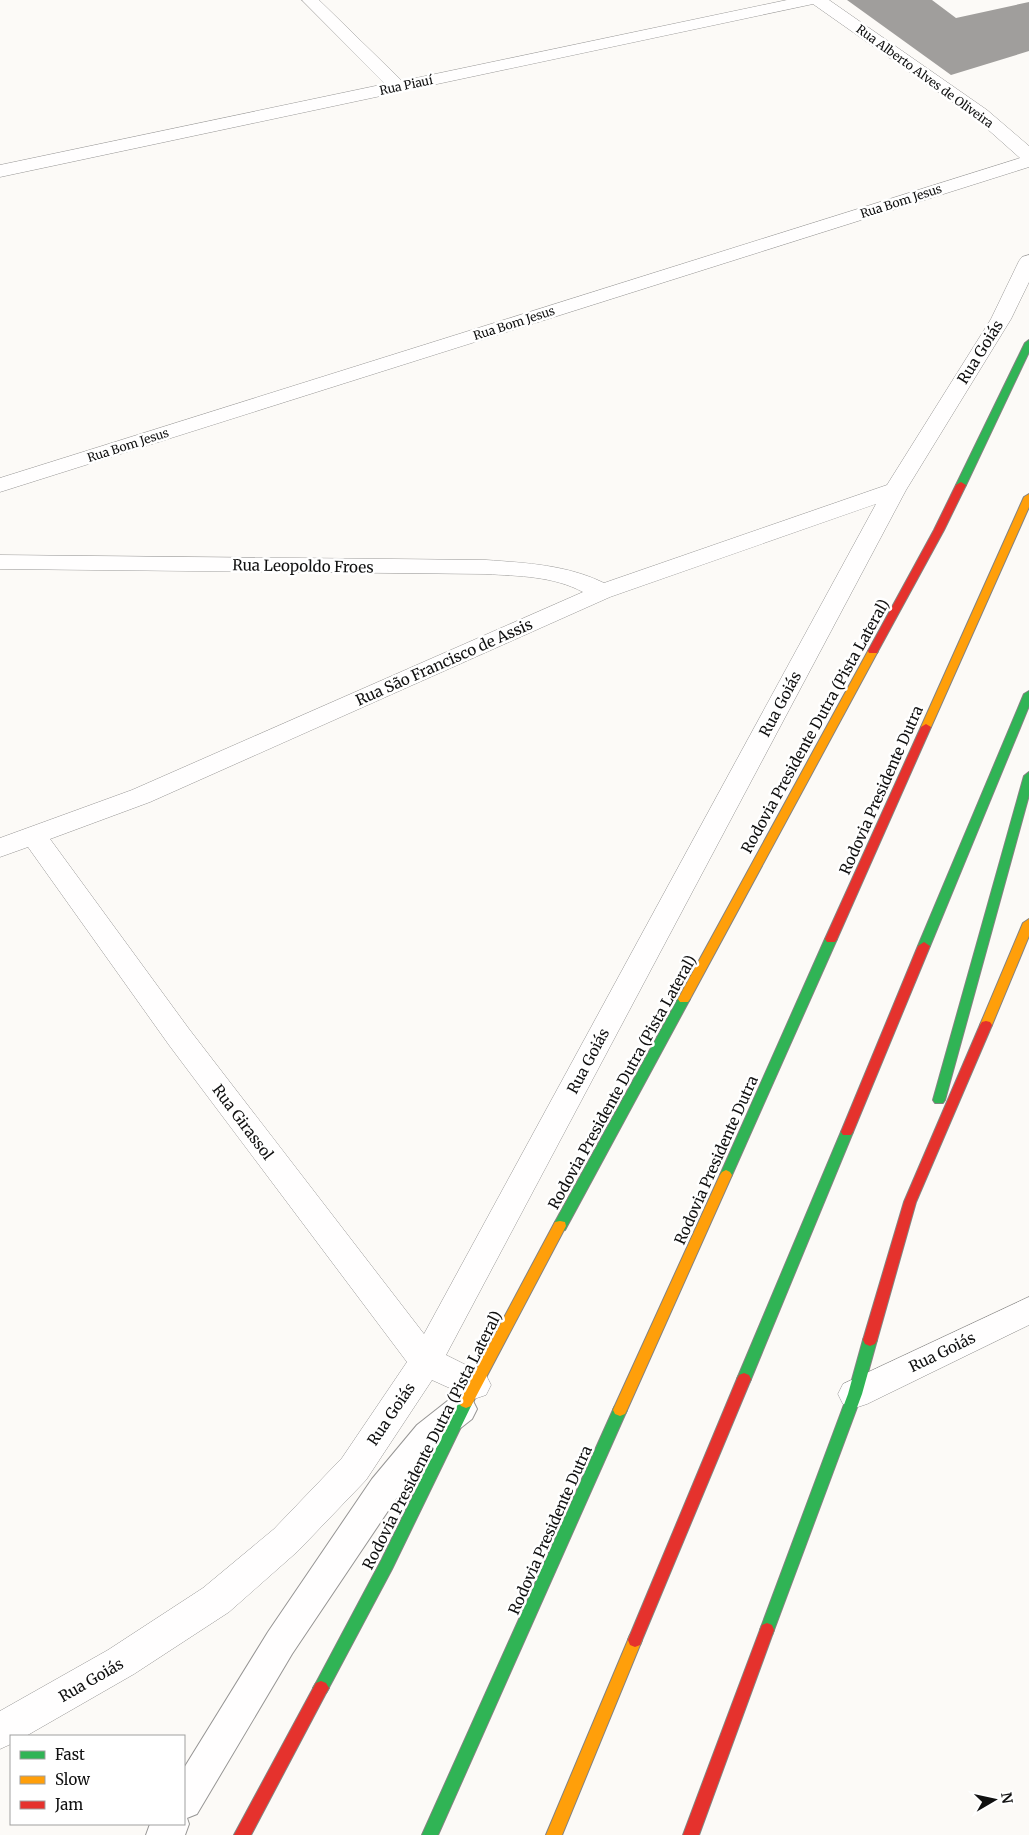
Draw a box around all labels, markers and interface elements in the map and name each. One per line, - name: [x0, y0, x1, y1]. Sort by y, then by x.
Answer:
- street label: Rua Alberto Alves de Oliveira: [854, 21, 997, 131]
- street label: Rua Piauí: [378, 72, 435, 98]
- street label: Rua Bom Jesus: [858, 181, 944, 221]
- street label: Rua Bom Jesus: [471, 303, 557, 343]
- street label: Rua Goiás: [953, 317, 1007, 387]
- street label: Rua Bom Jesus: [85, 425, 171, 465]
- street label: Rua Leopoldo Froes: [232, 555, 374, 577]
- street label: Rodovia Presidente Dutra (Pista Lateral): [737, 596, 893, 856]
- street label: Rua São Francisco de Assis: [353, 614, 535, 710]
- street label: Rua Goiás: [755, 668, 805, 740]
- street label: Rodovia Presidente Dutra: [836, 703, 926, 877]
- street label: Rodovia Presidente Dutra (Pista Lateral): [544, 952, 700, 1212]
- street label: Rua Goiás: [563, 1025, 613, 1097]
- street label: Rodovia Presidente Dutra: [670, 1073, 762, 1247]
- street label: Rua Girassol: [208, 1081, 278, 1164]
- street label: Rodovia Presidente Dutra (Pista Lateral): [358, 1308, 506, 1572]
- street label: Rua Goiás: [906, 1328, 978, 1376]
- street label: Rua Goiás: [363, 1379, 419, 1449]
- street label: Rodovia Presidente Dutra: [504, 1443, 596, 1617]
- street label: Rua Goiás: [55, 1654, 127, 1706]
- legend: [10, 1735, 185, 1825]
- text: Fast: [55, 1745, 85, 1764]
- text: Slow: [55, 1770, 90, 1789]
- north arrow: [969, 1775, 1019, 1825]
- text: N: [997, 1791, 1017, 1805]
- text: Jam: [54, 1795, 83, 1814]

